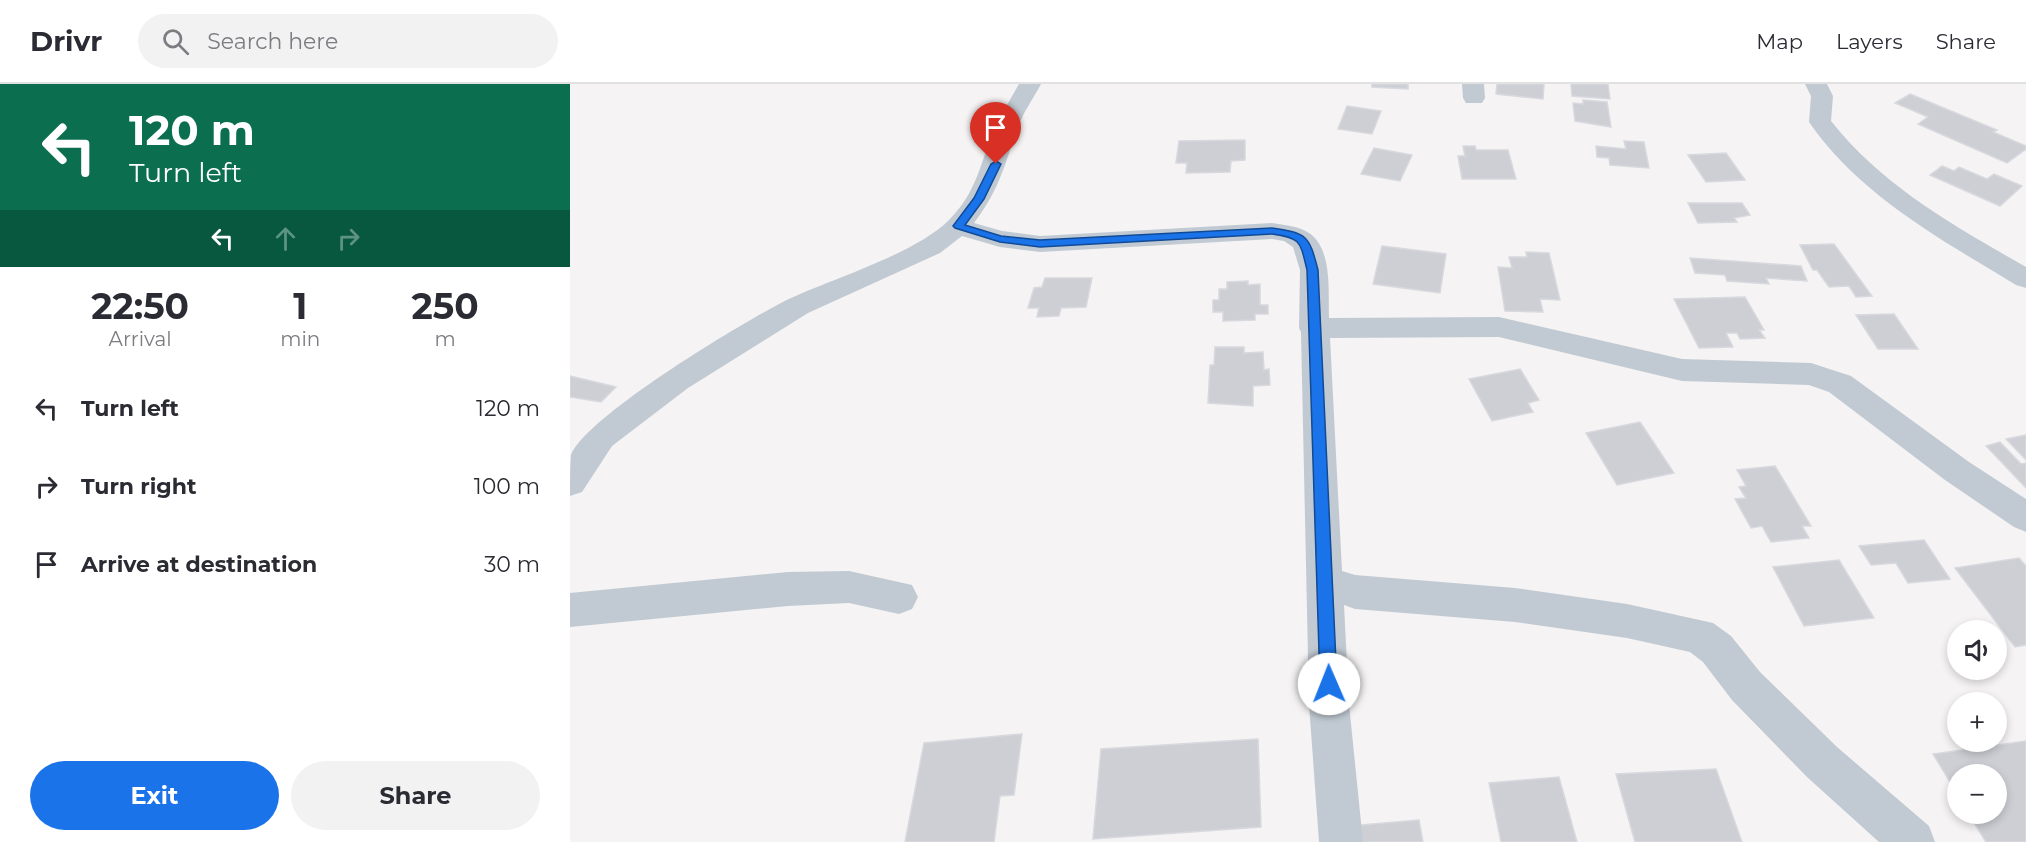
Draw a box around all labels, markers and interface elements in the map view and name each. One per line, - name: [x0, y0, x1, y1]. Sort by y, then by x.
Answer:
- search box: [138, 14, 558, 68]
- text: Drivr: [30, 24, 102, 58]
- icon: search: [159, 25, 192, 58]
- text: Search here: [207, 28, 338, 55]
- text: Map: [1756, 29, 1803, 54]
- text: Layers: [1836, 29, 1903, 54]
- text: Share: [1936, 29, 1996, 54]
- pin: [970, 102, 1021, 164]
- text: 120 m: [129, 104, 255, 156]
- icon: left: [30, 108, 108, 186]
- icon: arrive: [979, 111, 1012, 144]
- text: Turn left: [129, 156, 242, 189]
- icon: left: [206, 222, 239, 255]
- icon: ahead: [269, 222, 302, 255]
- icon: right: [332, 222, 365, 255]
- text: 22:50: [91, 284, 189, 328]
- text: 1: [293, 284, 307, 328]
- text: 250: [412, 284, 479, 328]
- text: Arrival: [109, 327, 172, 351]
- text: min: [280, 327, 320, 351]
- text: m: [435, 327, 456, 351]
- icon: left: [30, 392, 63, 425]
- text: Turn left: [81, 395, 179, 422]
- text: 120 m: [476, 395, 540, 422]
- icon: right: [30, 470, 63, 503]
- text: Turn right: [81, 473, 196, 500]
- text: 100 m: [474, 473, 540, 500]
- icon: arrive: [30, 548, 63, 581]
- text: Arrive at destination: [81, 551, 317, 578]
- text: 30 m: [484, 551, 540, 578]
- map controls: [1947, 620, 2007, 824]
- button: sound: [1947, 620, 2007, 680]
- position arrow: [1297, 652, 1361, 716]
- button: +: [1947, 692, 2007, 752]
- button: Exit: [30, 761, 279, 830]
- button: Share: [291, 761, 540, 830]
- button: −: [1947, 764, 2007, 824]

